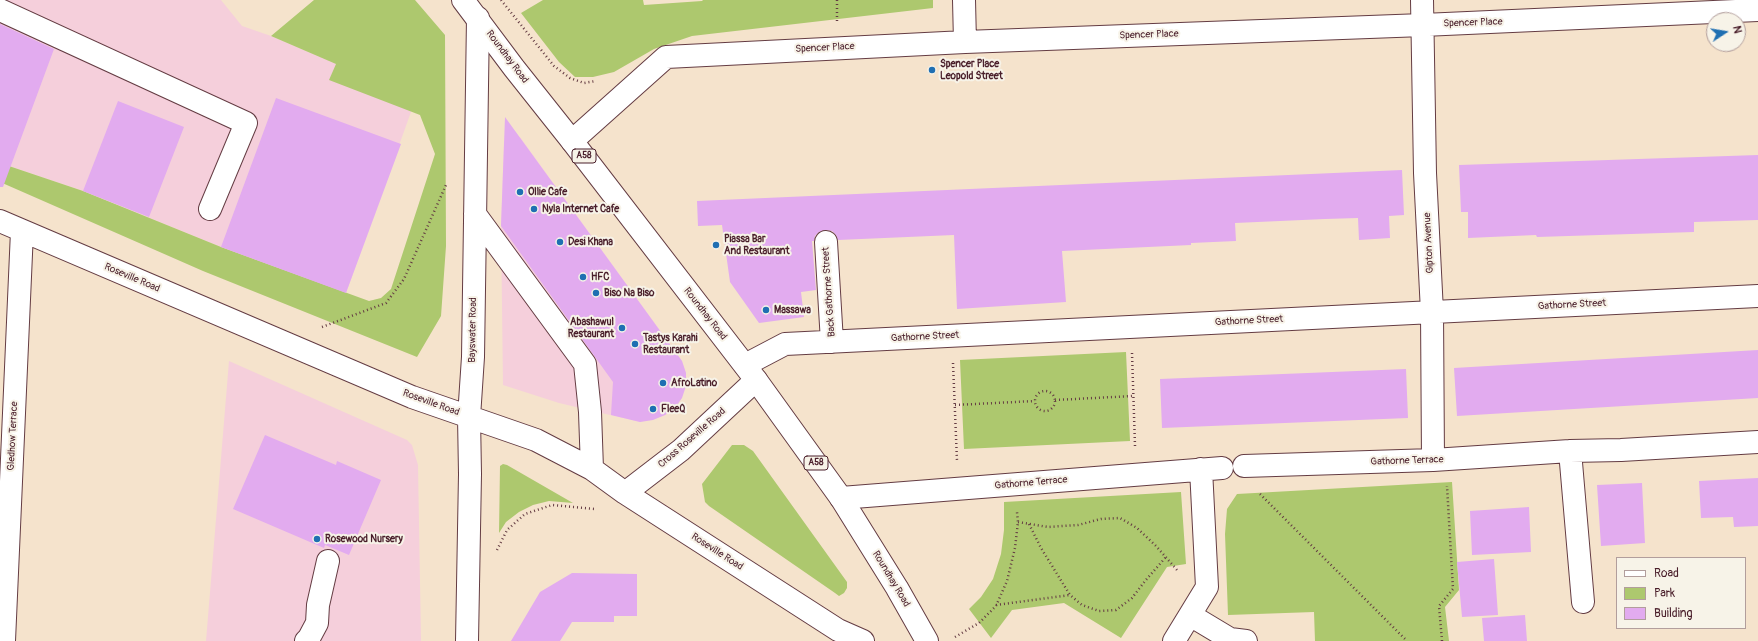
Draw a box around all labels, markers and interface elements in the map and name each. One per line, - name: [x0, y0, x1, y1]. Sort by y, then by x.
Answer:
- north arrow: [1706, 12, 1746, 52]
- street label: Spencer Place: [1443, 16, 1503, 30]
- text: N: [1730, 25, 1744, 35]
- street label: Roundhay Road: [483, 28, 531, 86]
- street label: Spencer Place: [1119, 28, 1179, 42]
- street label: Spencer Place: [795, 40, 855, 56]
- place label: Spencer Place Leopold Street: [940, 58, 1003, 82]
- marker: Spencer Place Leopold Street: [927, 65, 937, 75]
- road number: A58: [572, 149, 596, 163]
- place label: Ollie Cafe: [528, 186, 567, 198]
- marker: Ollie Cafe: [515, 187, 525, 197]
- place label: Nyla Internet Cafe: [542, 203, 619, 215]
- marker: Nyla Internet Cafe: [529, 204, 539, 214]
- street label: Gipton Avenue: [1421, 212, 1437, 274]
- place label: Piassa Bar And Restaurant: [724, 233, 789, 256]
- place label: Desi Khana: [568, 236, 613, 248]
- marker: Desi Khana: [555, 237, 565, 247]
- marker: Piassa Bar And Restaurant: [711, 240, 721, 250]
- street label: Back Gathorne Street: [820, 247, 838, 337]
- street label: Roseville Road: [102, 261, 162, 295]
- place label: HFC: [591, 271, 610, 283]
- marker: HFC: [578, 272, 588, 282]
- street label: Roundhay Road: [681, 285, 729, 343]
- place label: Biso Na Biso: [604, 287, 654, 299]
- marker: Biso Na Biso: [591, 288, 601, 298]
- street label: Bayswater Road: [466, 297, 480, 363]
- street label: Gathorne Street: [1537, 297, 1607, 313]
- place label: Massawa: [774, 304, 811, 316]
- marker: Massawa: [761, 305, 771, 315]
- street label: Gathorne Street: [1214, 313, 1284, 329]
- place label: Abashawul Restaurant: [568, 316, 614, 340]
- marker: Abashawul Restaurant: [617, 323, 627, 333]
- street label: Gathorne Street: [890, 329, 960, 345]
- place label: Tastys Karahi Restaurant: [643, 332, 697, 356]
- marker: Tastys Karahi Restaurant: [630, 339, 640, 349]
- place label: AfroLatino: [671, 377, 717, 389]
- marker: AfroLatino: [658, 378, 668, 388]
- street label: Roseville Road: [401, 387, 461, 419]
- street label: Gledhow Terrace: [5, 401, 21, 471]
- place label: FleeQ: [661, 403, 685, 415]
- marker: FleeQ: [648, 404, 658, 414]
- street label: Cross Roseville Road: [656, 405, 728, 471]
- street label: Gathorne Terrace: [1370, 454, 1444, 468]
- road number: A58: [804, 456, 828, 470]
- street label: Gathorne Terrace: [994, 474, 1068, 492]
- street label: Roseville Road: [689, 531, 745, 573]
- place label: Rosewood Nursery: [325, 533, 403, 545]
- marker: Rosewood Nursery: [312, 534, 322, 544]
- street label: Roundhay Road: [870, 549, 912, 609]
- legend: [1616, 557, 1746, 629]
- text: Road: [1654, 566, 1679, 581]
- text: Park: [1654, 586, 1675, 601]
- text: Building: [1654, 606, 1693, 621]

